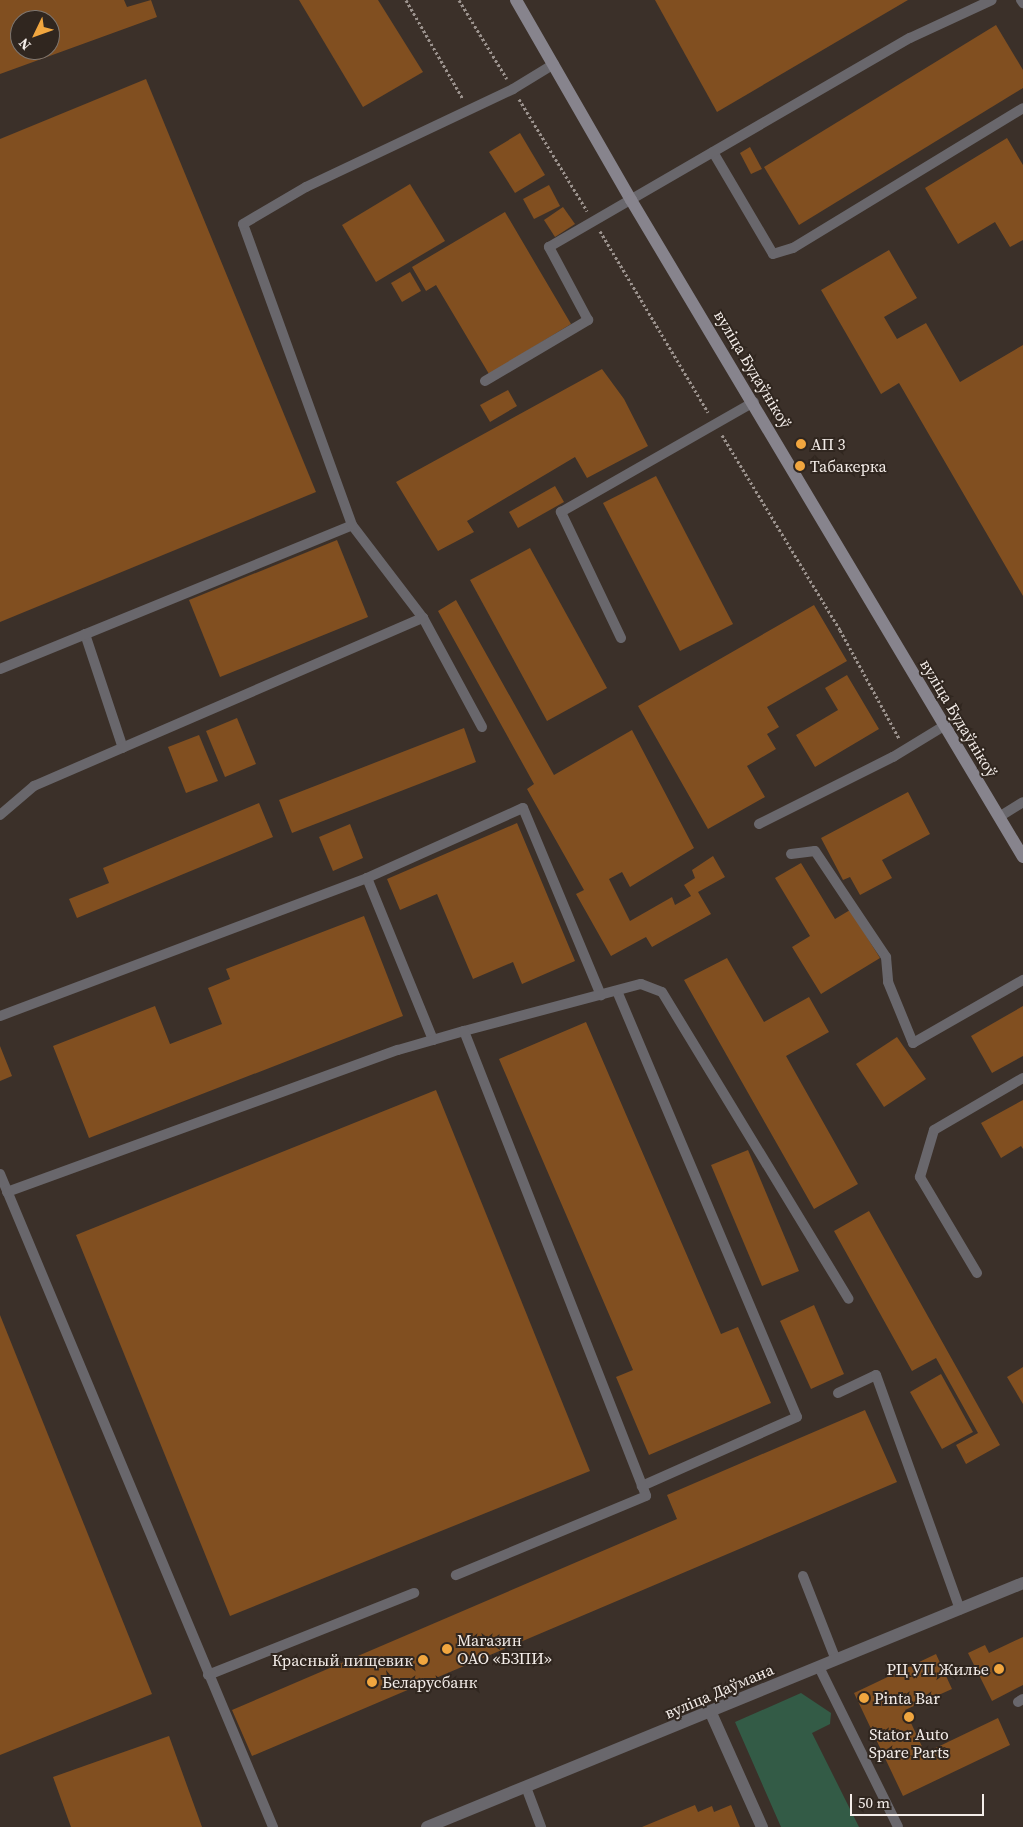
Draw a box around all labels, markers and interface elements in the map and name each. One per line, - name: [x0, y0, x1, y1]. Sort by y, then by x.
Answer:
- north arrow: [10, 10, 60, 60]
- text: N: [14, 34, 35, 55]
- street label: вуліца Будаўнікоў: [710, 307, 796, 431]
- place label: АП 3: [811, 434, 846, 454]
- marker: АП 3: [795, 438, 807, 450]
- place label: Табакерка: [810, 456, 887, 476]
- marker: Табакерка: [794, 460, 806, 472]
- street label: вуліца Будаўнікоў: [916, 656, 1002, 780]
- place label: Магазин ОАО «БЗПИ»: [457, 1630, 552, 1668]
- marker: Магазин ОАО «БЗПИ»: [441, 1643, 453, 1655]
- place label: Красный пищевик: [272, 1650, 413, 1670]
- marker: Красный пищевик: [417, 1654, 429, 1666]
- street label: вуліца Даўмана: [662, 1659, 776, 1723]
- place label: РЦ УП Жилье: [887, 1659, 989, 1679]
- marker: РЦ УП Жилье: [993, 1663, 1005, 1675]
- place label: Беларусбанк: [382, 1672, 477, 1692]
- marker: Беларусбанк: [366, 1676, 378, 1688]
- place label: Pinta Bar: [874, 1688, 940, 1708]
- marker: Pinta Bar: [858, 1692, 870, 1704]
- marker: Stator Auto Spare Parts: [903, 1711, 915, 1723]
- place label: Stator Auto Spare Parts: [869, 1724, 949, 1762]
- scale bar: [853, 1784, 987, 1816]
- text: 50 m: [858, 1792, 890, 1813]

